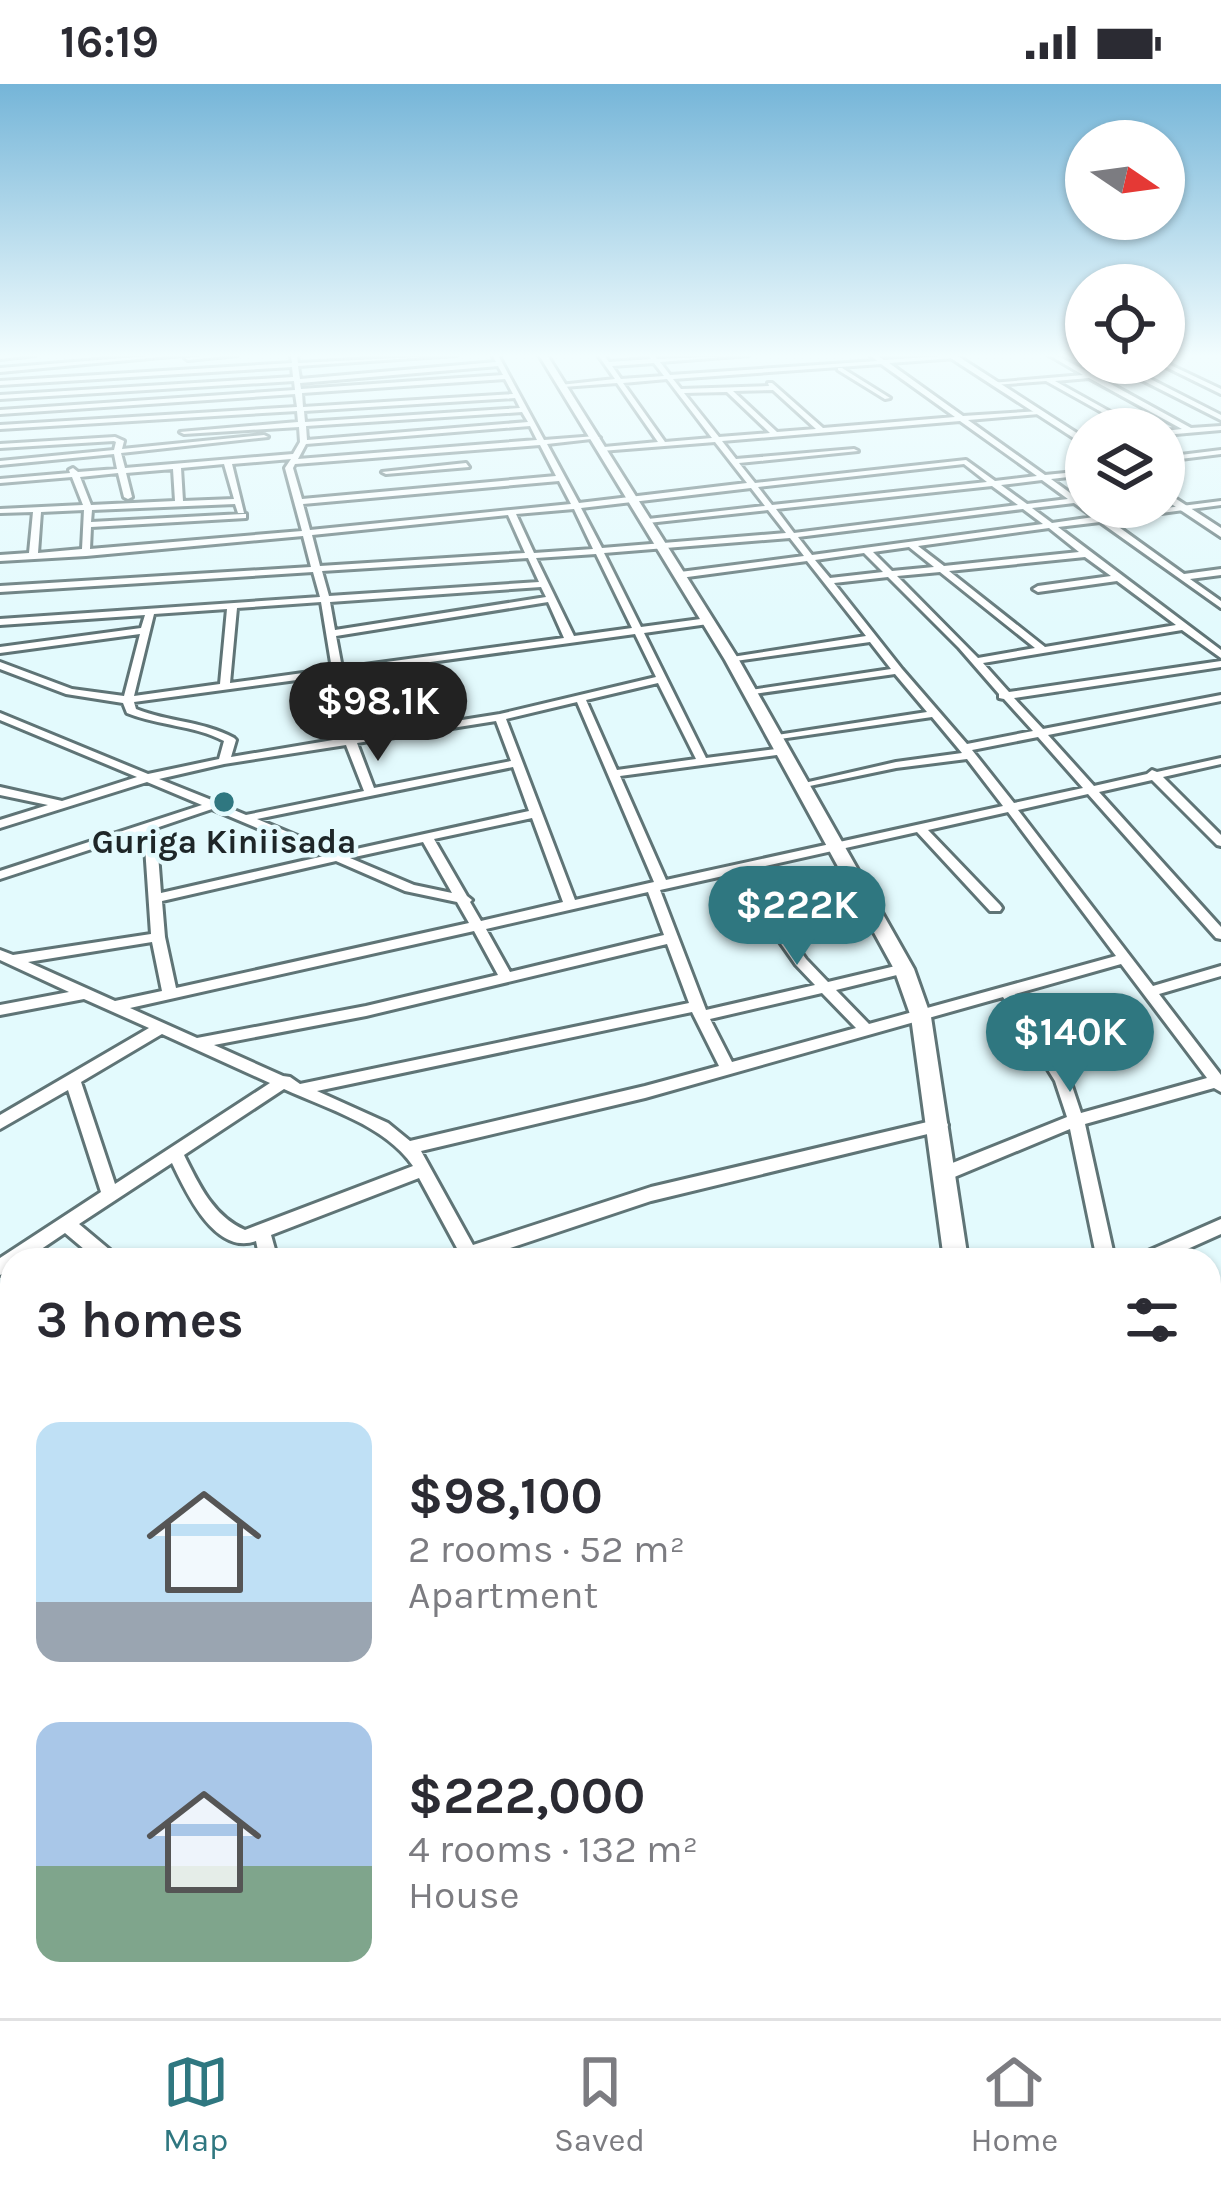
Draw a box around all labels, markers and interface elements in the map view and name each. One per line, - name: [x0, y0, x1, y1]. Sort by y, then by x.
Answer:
- text: 16:19: [60, 16, 159, 68]
- north arrow: [1065, 120, 1185, 240]
- map controls: [1065, 120, 1185, 528]
- button: locate: [1065, 264, 1185, 384]
- button: layers: [1065, 408, 1185, 528]
- pin: $98.1K: [280, 662, 476, 764]
- text: $98.1K: [316, 678, 440, 724]
- marker: Guriga Kiniisada: [211, 789, 237, 815]
- place label: Guriga Kiniisada: [92, 823, 356, 861]
- pin: $222K: [713, 866, 881, 968]
- text: $222K: [735, 882, 859, 928]
- pin: $140K: [986, 993, 1154, 1095]
- text: $140K: [1013, 1009, 1127, 1055]
- icon: filters: [1119, 1287, 1185, 1353]
- text: 3 homes: [36, 1290, 244, 1350]
- text: $98,100: [408, 1466, 603, 1526]
- icon: home: [132, 1470, 276, 1614]
- text: 2 rooms · 52 m²: [408, 1526, 685, 1572]
- text: Apartment: [408, 1572, 598, 1618]
- text: $222,000: [408, 1766, 645, 1826]
- icon: home: [132, 1770, 276, 1914]
- text: 4 rooms · 132 m²: [408, 1826, 698, 1872]
- text: House: [408, 1872, 520, 1918]
- tab: Map: [163, 2049, 229, 2159]
- tab: Saved: [554, 2049, 645, 2159]
- tab: Home: [970, 2049, 1058, 2159]

